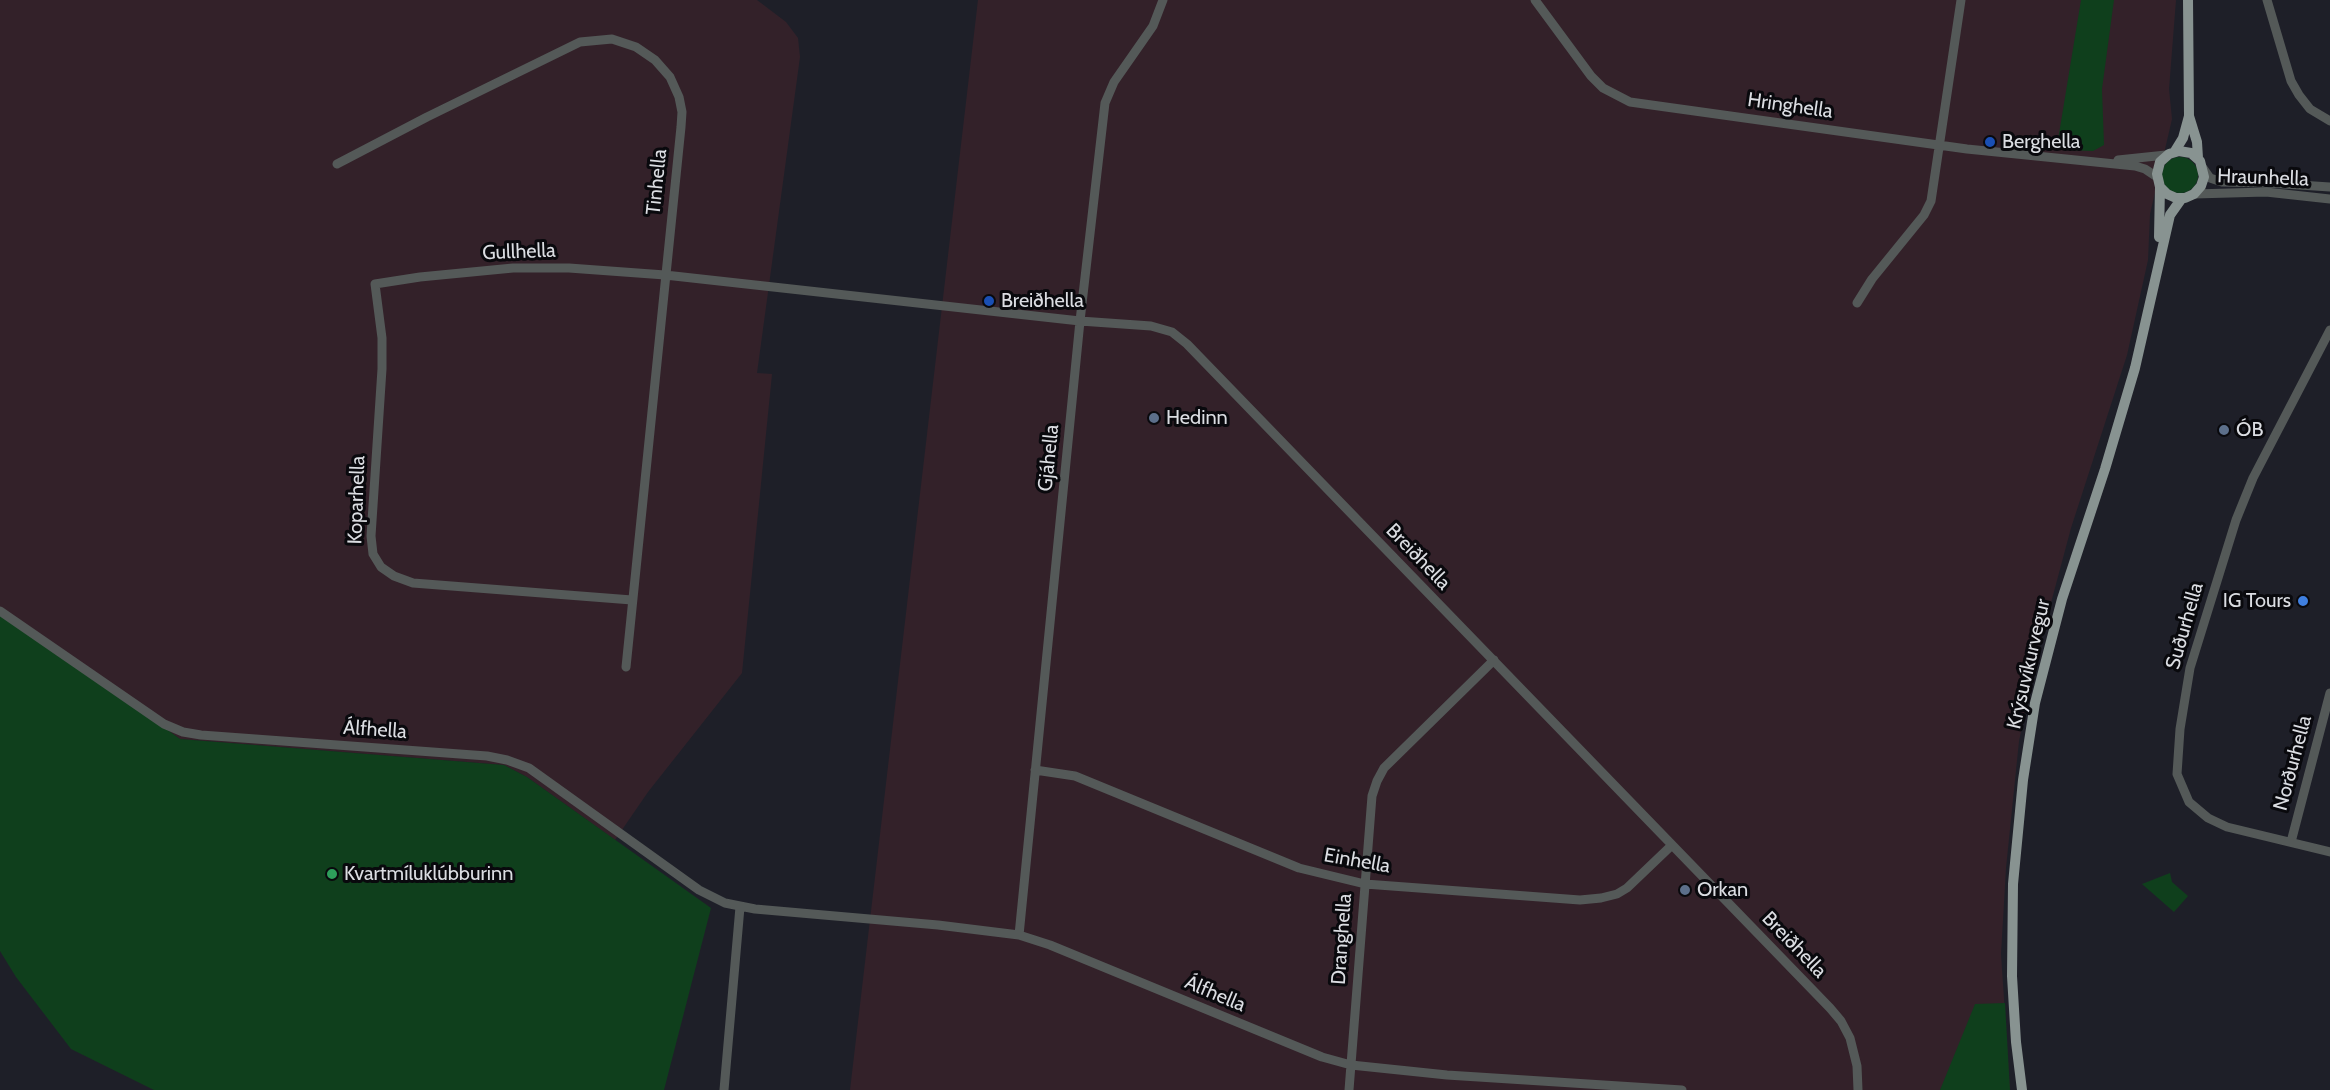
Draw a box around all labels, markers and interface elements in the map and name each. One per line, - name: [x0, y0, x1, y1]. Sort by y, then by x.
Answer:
- street label: Hringhella: [1746, 88, 1834, 124]
- place label: Berghella: [2002, 130, 2080, 154]
- marker: Berghella: [1983, 135, 1997, 149]
- street label: Tinhella: [642, 148, 672, 216]
- street label: Hraunhella: [2217, 164, 2309, 192]
- street label: Gullhella: [482, 239, 556, 265]
- place label: Breiðhella: [1001, 289, 1084, 313]
- marker: Breiðhella: [982, 294, 996, 308]
- place label: Hedinn: [1166, 406, 1228, 430]
- marker: Hedinn: [1147, 411, 1161, 425]
- place label: ÓB: [2236, 418, 2263, 442]
- street label: Gjáhella: [1034, 423, 1064, 493]
- marker: ÓB: [2217, 423, 2231, 437]
- street label: Koparhella: [343, 455, 371, 545]
- street label: Breiðhella: [1381, 519, 1455, 595]
- street label: Suðurhella: [2161, 580, 2209, 672]
- place label: IG Tours: [2223, 589, 2291, 613]
- marker: IG Tours: [2296, 594, 2310, 608]
- street label: Krýsuvíkurvegur: [2002, 597, 2056, 731]
- street label: Norðurhella: [2269, 713, 2317, 813]
- street label: Álfhella: [342, 716, 408, 744]
- street label: Einhella: [1322, 843, 1392, 879]
- place label: Kvartmíluklúbburinn: [344, 862, 513, 886]
- marker: Kvartmíluklúbburinn: [325, 867, 339, 881]
- place label: Orkan: [1697, 878, 1748, 902]
- marker: Orkan: [1678, 883, 1692, 897]
- street label: Dranghella: [1327, 893, 1357, 985]
- street label: Breiðhella: [1757, 907, 1831, 983]
- street label: Álfhella: [1181, 971, 1249, 1017]

